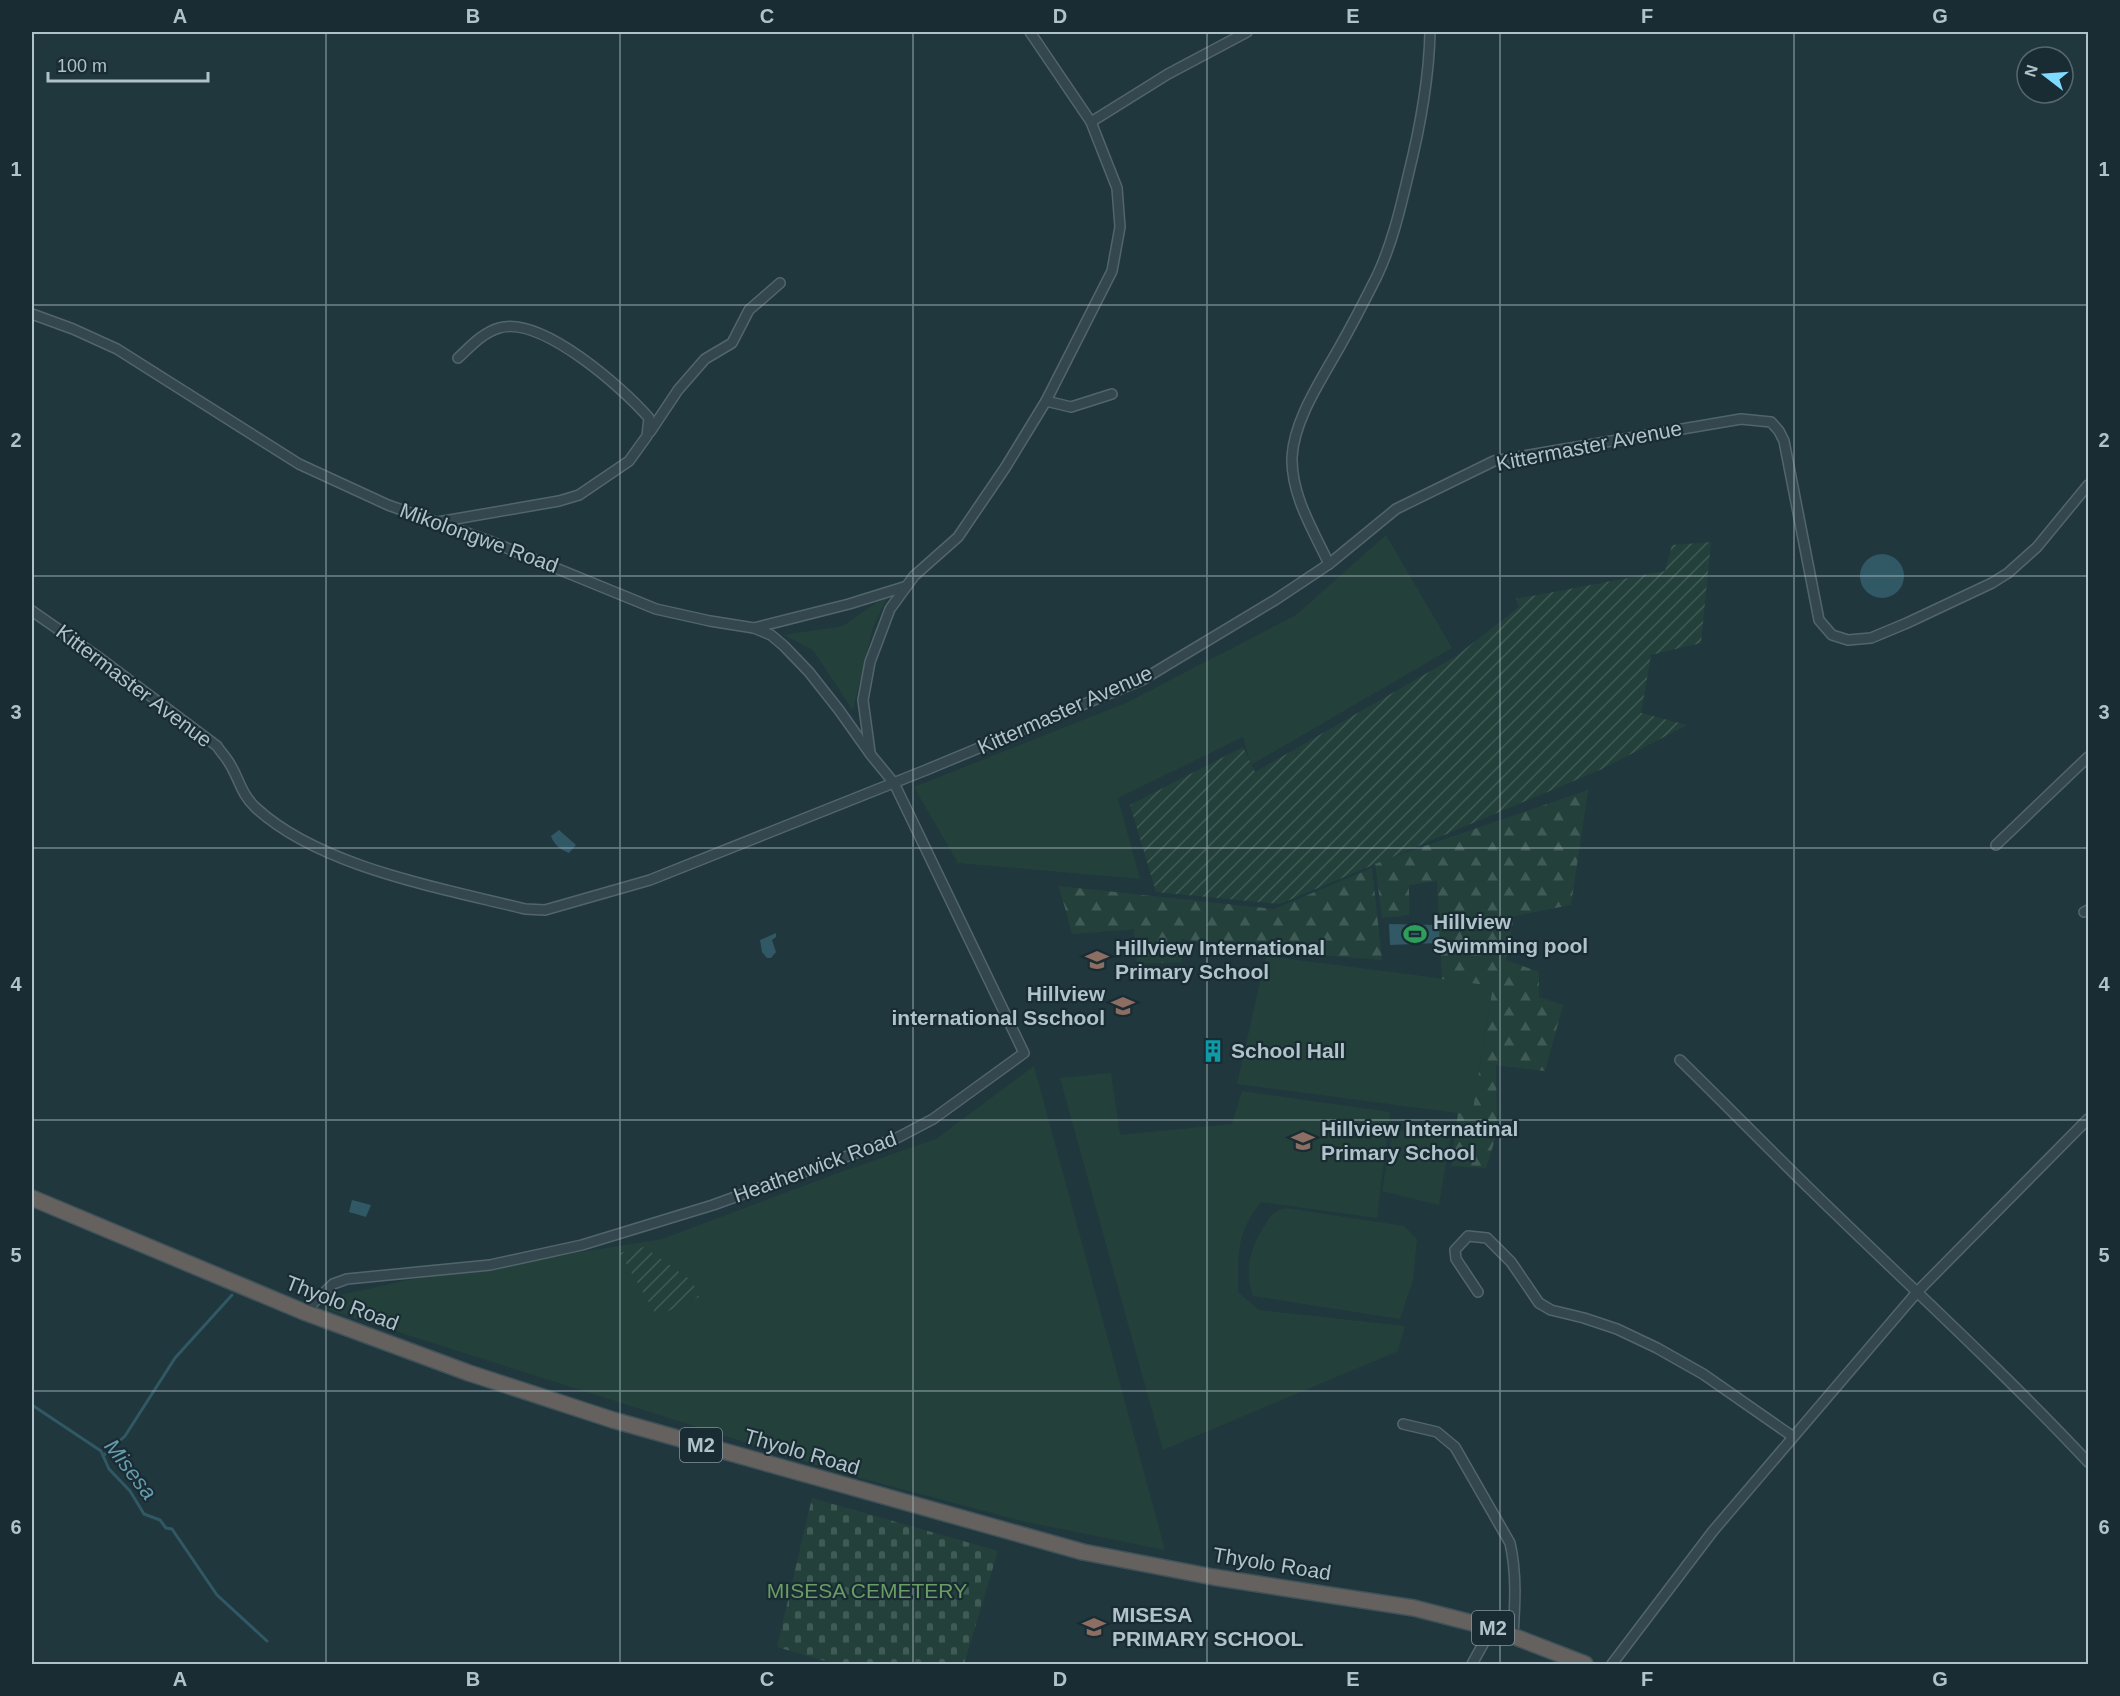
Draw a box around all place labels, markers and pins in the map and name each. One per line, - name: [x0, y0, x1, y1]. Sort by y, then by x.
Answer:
- place label: Hillview Swimming pool: [1433, 910, 1588, 957]
- sports icon: Hillview Swimming pool: [1402, 921, 1428, 947]
- place label: Hillview International Primary School: [1115, 936, 1325, 983]
- school or university icon: Hillview International Primary School: [1084, 947, 1110, 973]
- place label: Hillview international Sschool: [891, 982, 1106, 1029]
- school or university icon: Hillview international Sschool: [1110, 993, 1136, 1019]
- building icon: School Hall: [1200, 1038, 1226, 1064]
- place label: School Hall: [1231, 1039, 1345, 1062]
- place label: Hillview Internatinal Primary School: [1321, 1117, 1518, 1164]
- school or university icon: Hillview Internatinal Primary School: [1290, 1128, 1316, 1154]
- place label: MISESA PRIMARY SCHOOL: [1112, 1603, 1304, 1650]
- school or university icon: MISESA PRIMARY SCHOOL: [1081, 1614, 1107, 1640]

